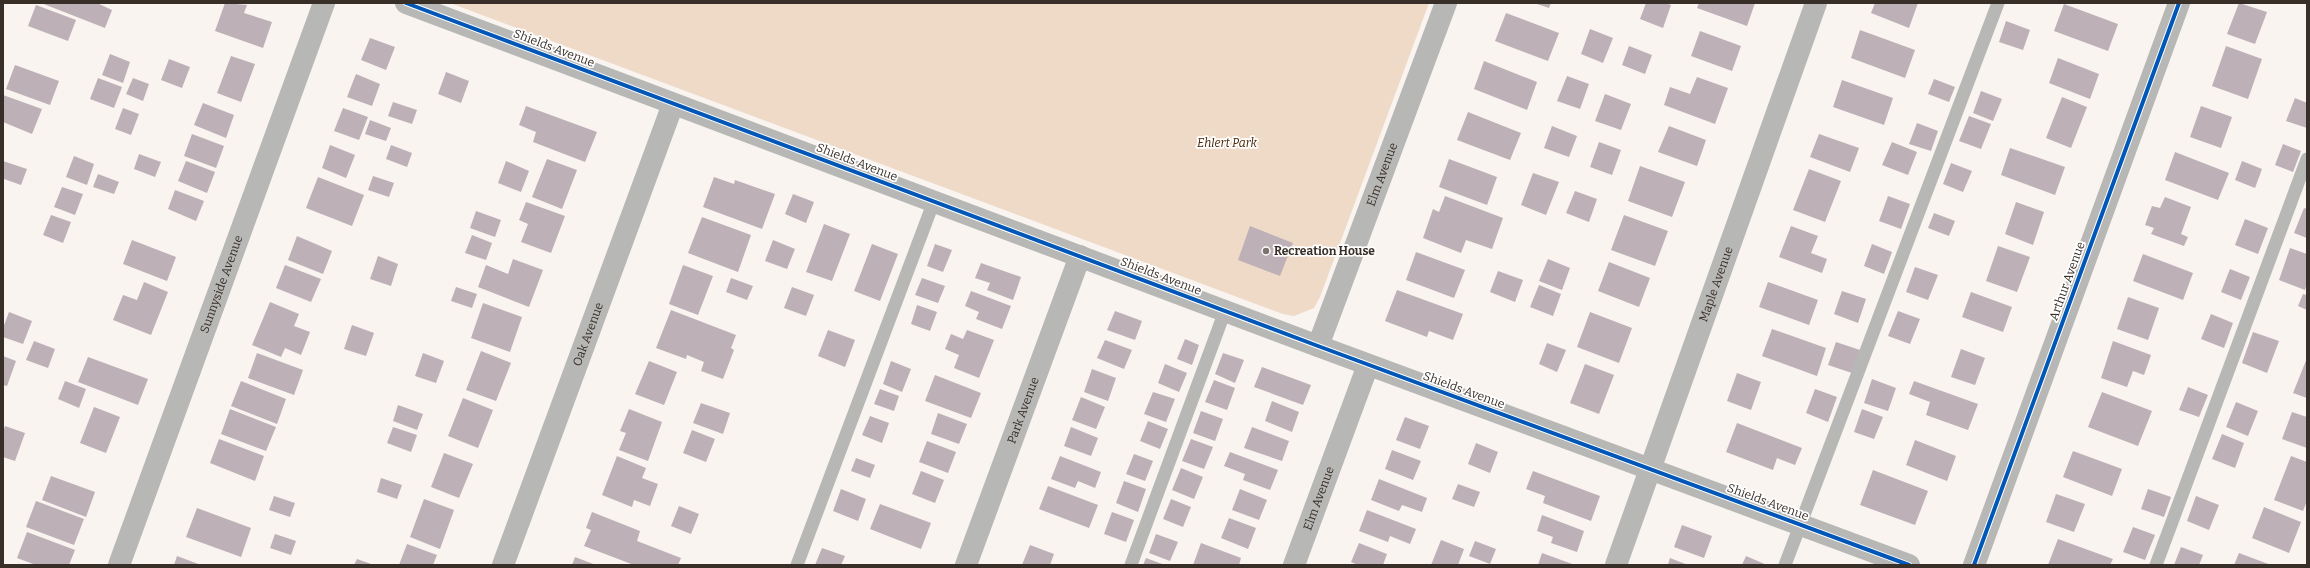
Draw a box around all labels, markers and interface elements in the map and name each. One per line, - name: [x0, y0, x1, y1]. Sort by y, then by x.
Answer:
- street label: Shields Avenue: [511, 26, 597, 70]
- park label: Ehlert Park: [1197, 136, 1258, 150]
- street label: Shields Avenue: [814, 140, 900, 184]
- street label: Elm Avenue: [1364, 141, 1400, 208]
- street label: Sunnyside Avenue: [197, 233, 246, 335]
- street label: Arthur Avenue: [2046, 240, 2088, 322]
- place label: Recreation House: [1274, 244, 1375, 258]
- street label: Maple Avenue: [1696, 245, 1736, 324]
- marker: Recreation House: [1261, 246, 1271, 256]
- street label: Shields Avenue: [1118, 254, 1204, 298]
- street label: Oak Avenue: [570, 300, 606, 368]
- street label: Shields Avenue: [1421, 369, 1507, 411]
- street label: Park Avenue: [1004, 375, 1042, 445]
- street label: Elm Avenue: [1300, 465, 1337, 532]
- street label: Shields Avenue: [1725, 481, 1811, 523]

